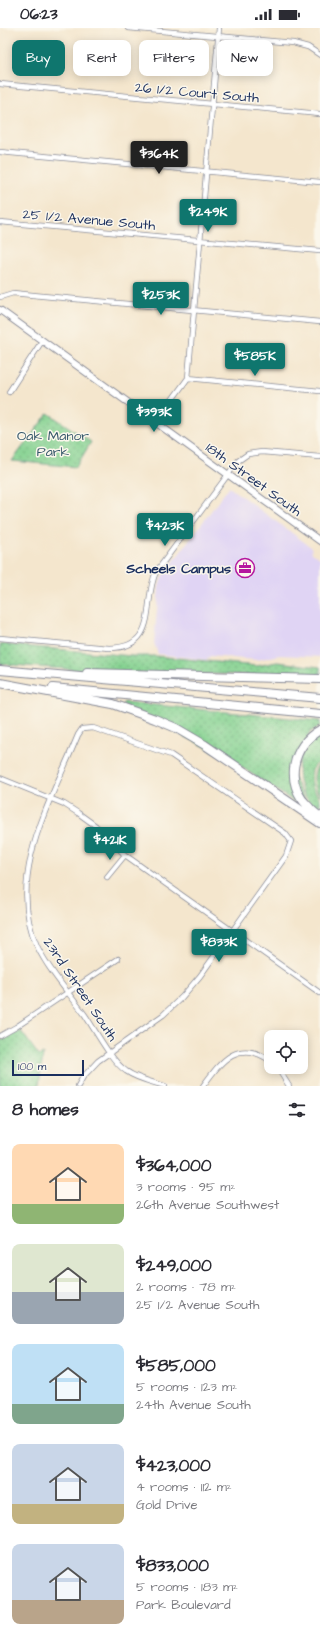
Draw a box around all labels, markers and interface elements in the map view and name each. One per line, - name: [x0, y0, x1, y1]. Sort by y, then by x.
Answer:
- text: 06:23: [20, 4, 58, 25]
- chip: Buy: [12, 40, 65, 76]
- chip: Rent: [73, 40, 131, 76]
- chip: Filters: [139, 40, 209, 76]
- chip: New: [217, 40, 273, 76]
- street label: 26 1/2 Court South: [134, 78, 260, 108]
- pin: $364K: [131, 141, 187, 175]
- text: $364K: [140, 145, 178, 163]
- pin: $249K: [180, 199, 236, 233]
- text: $249K: [189, 203, 227, 221]
- street label: 25 1/2 Avenue South: [22, 204, 156, 236]
- pin: $253K: [133, 282, 189, 316]
- text: $253K: [142, 286, 180, 304]
- pin: $585K: [227, 343, 283, 377]
- text: $585K: [234, 347, 276, 365]
- pin: $393K: [126, 399, 182, 433]
- text: $393K: [136, 403, 172, 421]
- park label: Oak Manor Park: [17, 426, 89, 462]
- street label: 18th Street South: [201, 438, 306, 522]
- pin: $423K: [137, 513, 193, 547]
- text: $423K: [146, 517, 184, 535]
- office icon: Scheels Campus: [234, 557, 256, 579]
- place label: Scheels Campus: [125, 559, 231, 579]
- pin: $421K: [82, 827, 138, 861]
- text: $421K: [93, 831, 127, 849]
- pin: $833K: [191, 929, 247, 963]
- text: $833K: [201, 933, 237, 951]
- street label: 23rd Street South: [38, 934, 122, 1045]
- map controls: [264, 1030, 308, 1074]
- button: locate: [264, 1030, 308, 1074]
- scale bar: [12, 1058, 84, 1077]
- text: 100 m: [18, 1059, 46, 1074]
- text: 8 homes: [12, 1098, 79, 1122]
- icon: filters: [286, 1099, 308, 1121]
- text: $364,000: [136, 1154, 212, 1178]
- icon: home: [44, 1160, 92, 1208]
- text: 3 rooms · 95 m²: [136, 1178, 235, 1196]
- text: 26th Avenue Southwest: [136, 1196, 279, 1214]
- text: $249,000: [136, 1254, 212, 1278]
- icon: home: [44, 1260, 92, 1308]
- text: 2 rooms · 78 m²: [136, 1278, 236, 1296]
- text: 25 1/2 Avenue South: [136, 1296, 259, 1314]
- text: $585,000: [136, 1354, 216, 1378]
- icon: home: [44, 1360, 92, 1408]
- text: 5 rooms · 123 m²: [136, 1378, 237, 1396]
- text: 24th Avenue South: [136, 1396, 251, 1414]
- text: $423,000: [136, 1454, 211, 1478]
- icon: home: [44, 1460, 92, 1508]
- text: 4 rooms · 112 m²: [136, 1478, 232, 1496]
- text: Gold Drive: [136, 1496, 198, 1514]
- text: $833,000: [136, 1554, 209, 1578]
- icon: home: [44, 1560, 92, 1608]
- text: 5 rooms · 183 m²: [136, 1578, 238, 1596]
- text: Park Boulevard: [136, 1596, 231, 1614]

